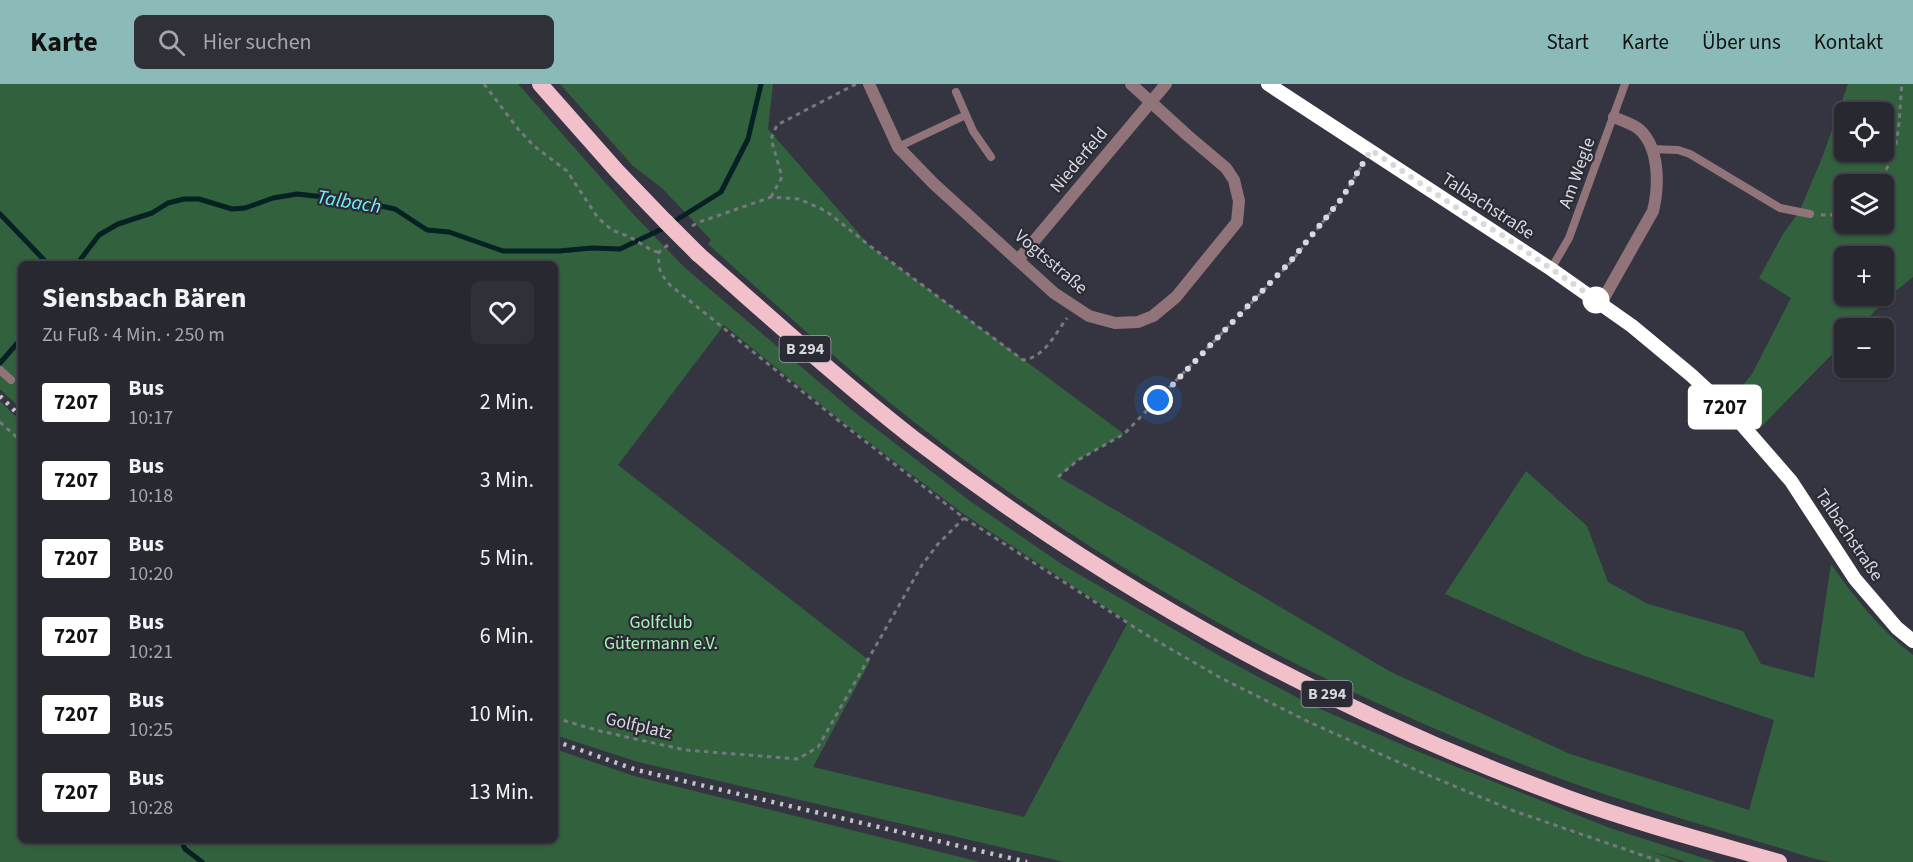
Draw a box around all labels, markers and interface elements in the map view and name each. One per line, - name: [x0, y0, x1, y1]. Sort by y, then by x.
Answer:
- search box: [134, 15, 554, 69]
- text: Karte: [30, 22, 98, 62]
- icon: search: [155, 26, 188, 59]
- text: Hier suchen: [203, 26, 312, 58]
- text: Start: [1546, 27, 1589, 57]
- text: Karte: [1622, 27, 1669, 57]
- text: Über uns: [1702, 27, 1781, 57]
- text: Kontakt: [1814, 27, 1883, 57]
- map controls: [1834, 102, 1894, 378]
- button: locate: [1834, 102, 1894, 162]
- street label: Niederfeld: [1044, 122, 1114, 198]
- street label: Am Wegle: [1553, 134, 1601, 212]
- street label: Talbachstraße: [1437, 167, 1539, 245]
- button: layers: [1834, 174, 1894, 234]
- water label: Talbach: [315, 183, 383, 221]
- street label: Vogtsstraße: [1009, 224, 1093, 300]
- button: +: [1834, 246, 1894, 306]
- text: Siensbach Bären: [42, 278, 246, 318]
- button: heart: [471, 281, 534, 344]
- unlabelled marker: [1583, 287, 1609, 313]
- button: −: [1834, 318, 1894, 378]
- text: Zu Fuß · 4 Min. · 250 m: [42, 321, 225, 349]
- road number: B 294: [780, 336, 830, 362]
- text: Bus: [128, 372, 164, 404]
- your location: [1143, 385, 1173, 415]
- text: 2 Min.: [480, 386, 534, 418]
- text: 7207: [54, 387, 98, 417]
- line badge: 7207: [1683, 388, 1767, 426]
- text: 7207: [1703, 392, 1747, 422]
- text: 10:17: [128, 404, 173, 432]
- text: Bus: [128, 450, 164, 482]
- text: 3 Min.: [480, 464, 534, 496]
- text: 7207: [54, 465, 98, 495]
- text: 10:18: [128, 482, 173, 510]
- street label: Talbachstraße: [1809, 484, 1889, 586]
- text: Bus: [128, 528, 164, 560]
- text: 5 Min.: [480, 542, 534, 574]
- text: 7207: [54, 543, 98, 573]
- text: 10:20: [128, 560, 173, 588]
- text: Bus: [128, 606, 164, 638]
- park label: Golfclub Gütermann e.V.: [604, 610, 718, 656]
- text: 6 Min.: [480, 620, 534, 652]
- text: 7207: [54, 621, 98, 651]
- text: 10:21: [128, 638, 173, 666]
- road number: B 294: [1302, 681, 1352, 707]
- text: Bus: [128, 684, 164, 716]
- text: 10 Min.: [469, 698, 534, 730]
- text: 7207: [54, 699, 98, 729]
- street label: Golfplatz: [603, 706, 675, 746]
- text: 10:25: [128, 716, 173, 744]
- text: Bus: [128, 762, 164, 794]
- text: 13 Min.: [469, 776, 534, 808]
- text: 7207: [54, 777, 98, 807]
- text: 10:28: [128, 794, 173, 822]

